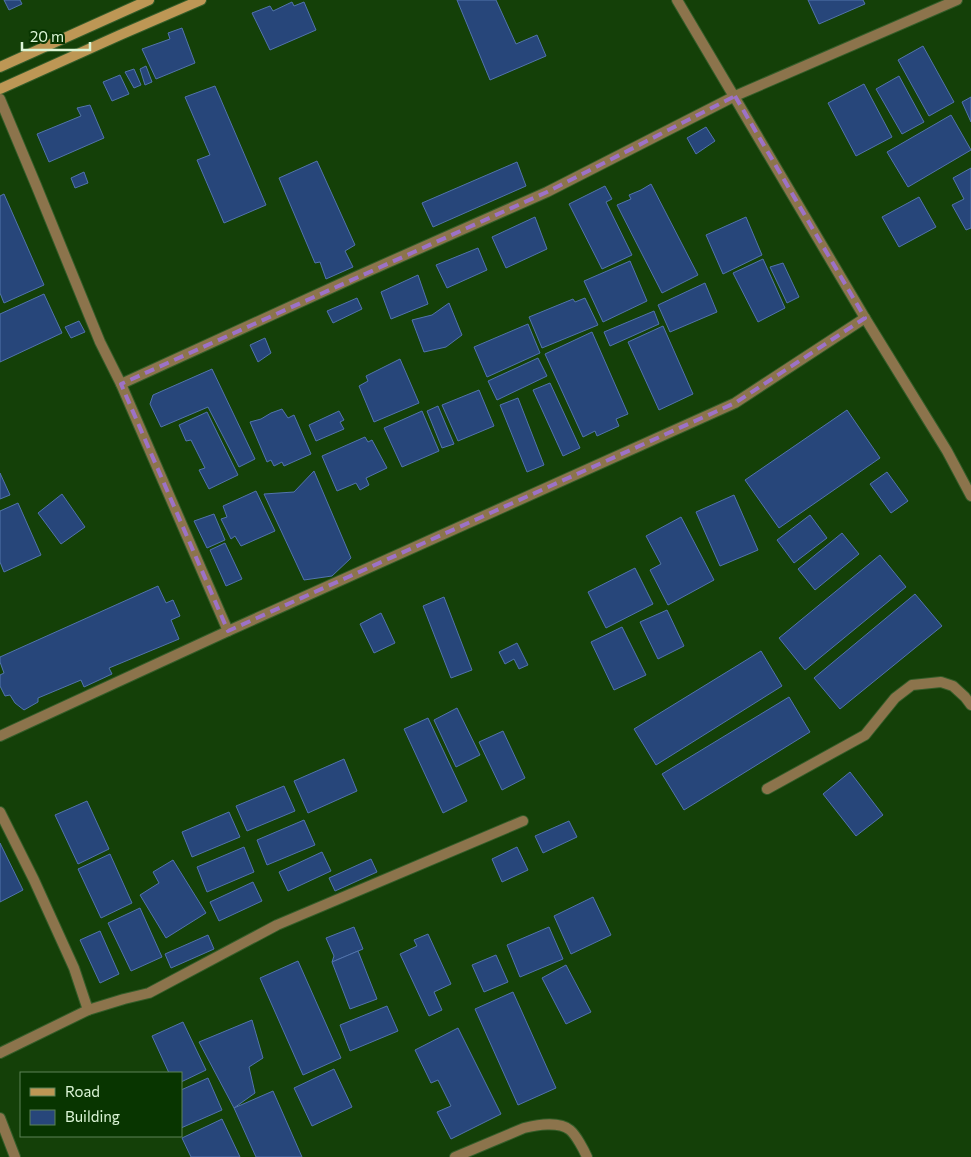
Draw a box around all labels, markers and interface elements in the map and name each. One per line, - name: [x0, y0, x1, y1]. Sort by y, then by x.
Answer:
- scale bar: [22, 20, 90, 52]
- text: 20 m: [30, 27, 64, 45]
- legend: [20, 1072, 182, 1137]
- text: Road: [65, 1082, 100, 1100]
- text: Building: [65, 1107, 120, 1125]

